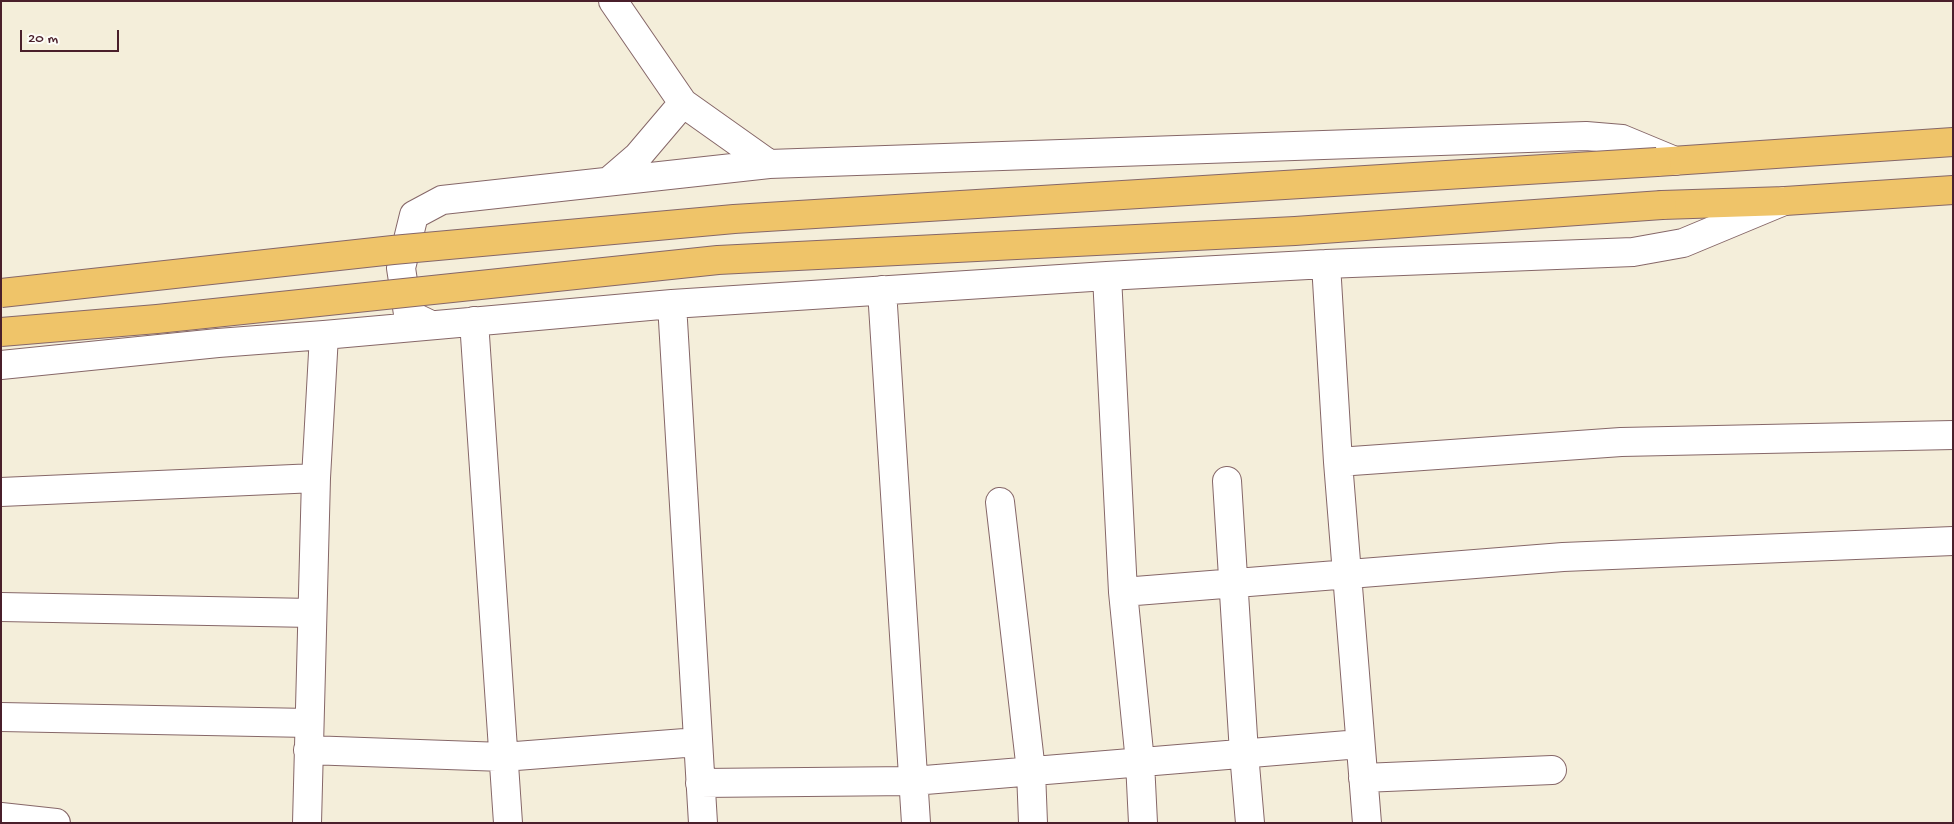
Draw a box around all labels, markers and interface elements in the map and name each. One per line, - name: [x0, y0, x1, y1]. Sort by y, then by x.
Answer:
- scale bar: [22, 20, 121, 52]
- text: 20 m: [28, 30, 58, 48]

